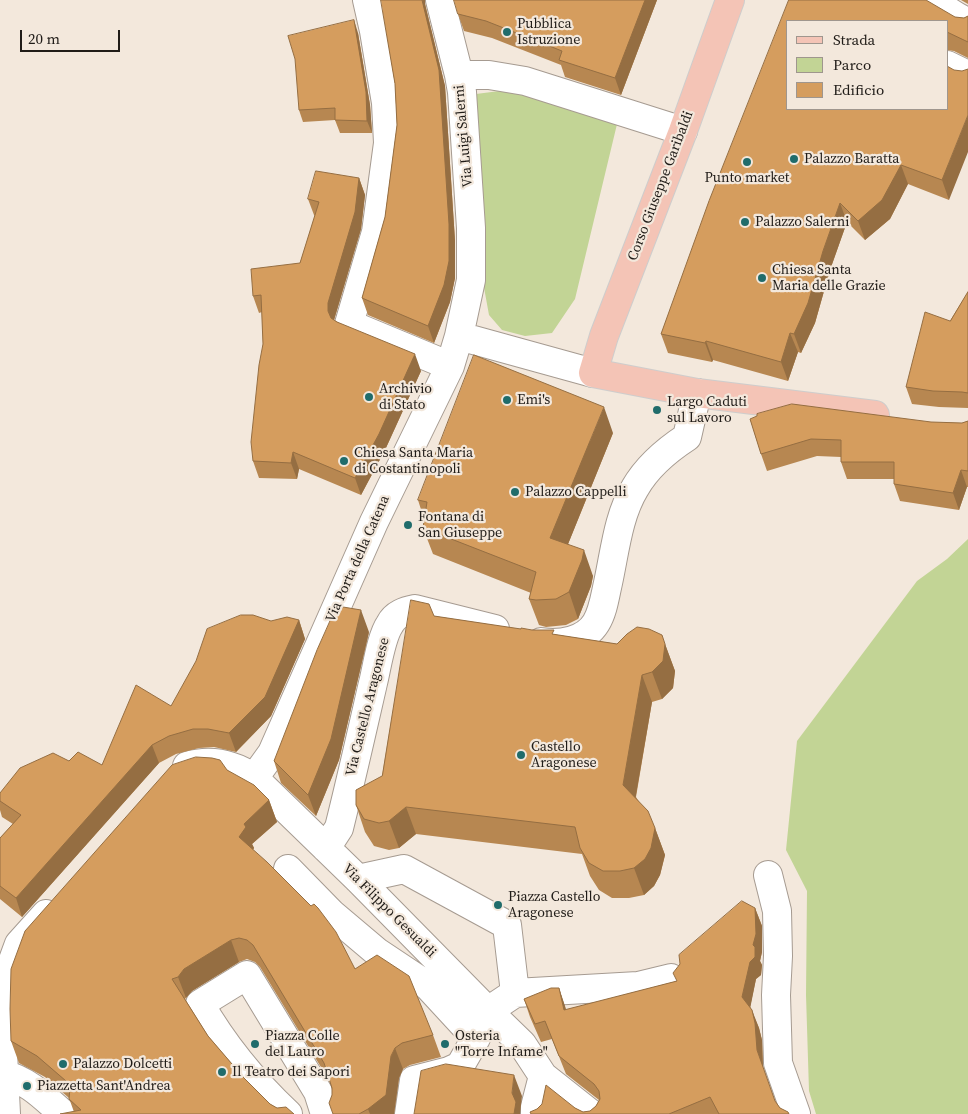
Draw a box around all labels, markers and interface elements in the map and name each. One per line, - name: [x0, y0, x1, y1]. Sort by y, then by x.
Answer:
- place label: Pubblica Istruzione: [517, 16, 580, 48]
- scale bar: [22, 20, 122, 52]
- legend: [786, 20, 948, 110]
- marker: Pubblica Istruzione: [501, 26, 513, 38]
- text: 20 m: [28, 28, 60, 49]
- text: Strada: [833, 29, 875, 50]
- text: Parco: [833, 54, 871, 75]
- text: Edificio: [833, 79, 884, 100]
- street label: Via Luigi Salerni: [451, 84, 477, 188]
- street label: Corso Giuseppe Garibaldi: [625, 109, 697, 263]
- place label: Palazzo Baratta: [804, 151, 899, 167]
- marker: Palazzo Baratta: [788, 153, 800, 165]
- marker: Punto market: [741, 156, 753, 168]
- place label: Punto market: [705, 170, 789, 186]
- place label: Palazzo Salerni: [755, 214, 849, 230]
- marker: Palazzo Salerni: [739, 216, 751, 228]
- place label: Chiesa Santa Maria delle Grazie: [772, 262, 886, 294]
- marker: Chiesa Santa Maria delle Grazie: [756, 272, 768, 284]
- place label: Archivio di Stato: [379, 381, 432, 414]
- marker: Archivio di Stato: [363, 391, 375, 403]
- place label: Emi's: [517, 392, 550, 408]
- marker: Emi's: [501, 394, 513, 406]
- place label: Largo Caduti sul Lavoro: [667, 394, 747, 427]
- marker: Largo Caduti sul Lavoro: [651, 404, 663, 416]
- place label: Chiesa Santa Maria di Costantinopoli: [354, 445, 473, 478]
- marker: Chiesa Santa Maria di Costantinopoli: [338, 455, 350, 467]
- place label: Palazzo Cappelli: [525, 484, 627, 500]
- marker: Palazzo Cappelli: [509, 486, 521, 498]
- street label: Via Porta della Catena: [322, 493, 394, 625]
- place label: Fontana di San Giuseppe: [418, 509, 502, 542]
- marker: Fontana di San Giuseppe: [402, 519, 414, 531]
- street label: Via Castello Aragonese: [343, 636, 393, 778]
- place label: Castello Aragonese: [531, 739, 597, 772]
- marker: Castello Aragonese: [515, 749, 527, 761]
- street label: Via Filippo Gesualdi: [339, 861, 439, 961]
- place label: Piazza Castello Aragonese: [508, 889, 600, 922]
- marker: Piazza Castello Aragonese: [492, 899, 504, 911]
- place label: Piazza Colle del Lauro: [265, 1028, 340, 1060]
- place label: Osteria "Torre Infame": [455, 1028, 548, 1060]
- marker: Piazza Colle del Lauro: [249, 1038, 261, 1050]
- marker: Osteria "Torre Infame": [439, 1038, 451, 1050]
- place label: Palazzo Dolcetti: [73, 1056, 172, 1072]
- marker: Palazzo Dolcetti: [57, 1058, 69, 1070]
- place label: Il Teatro dei Sapori: [232, 1064, 350, 1080]
- marker: Il Teatro dei Sapori: [216, 1066, 228, 1078]
- place label: Piazzetta Sant'Andrea: [37, 1078, 171, 1094]
- marker: Piazzetta Sant'Andrea: [21, 1080, 33, 1092]

